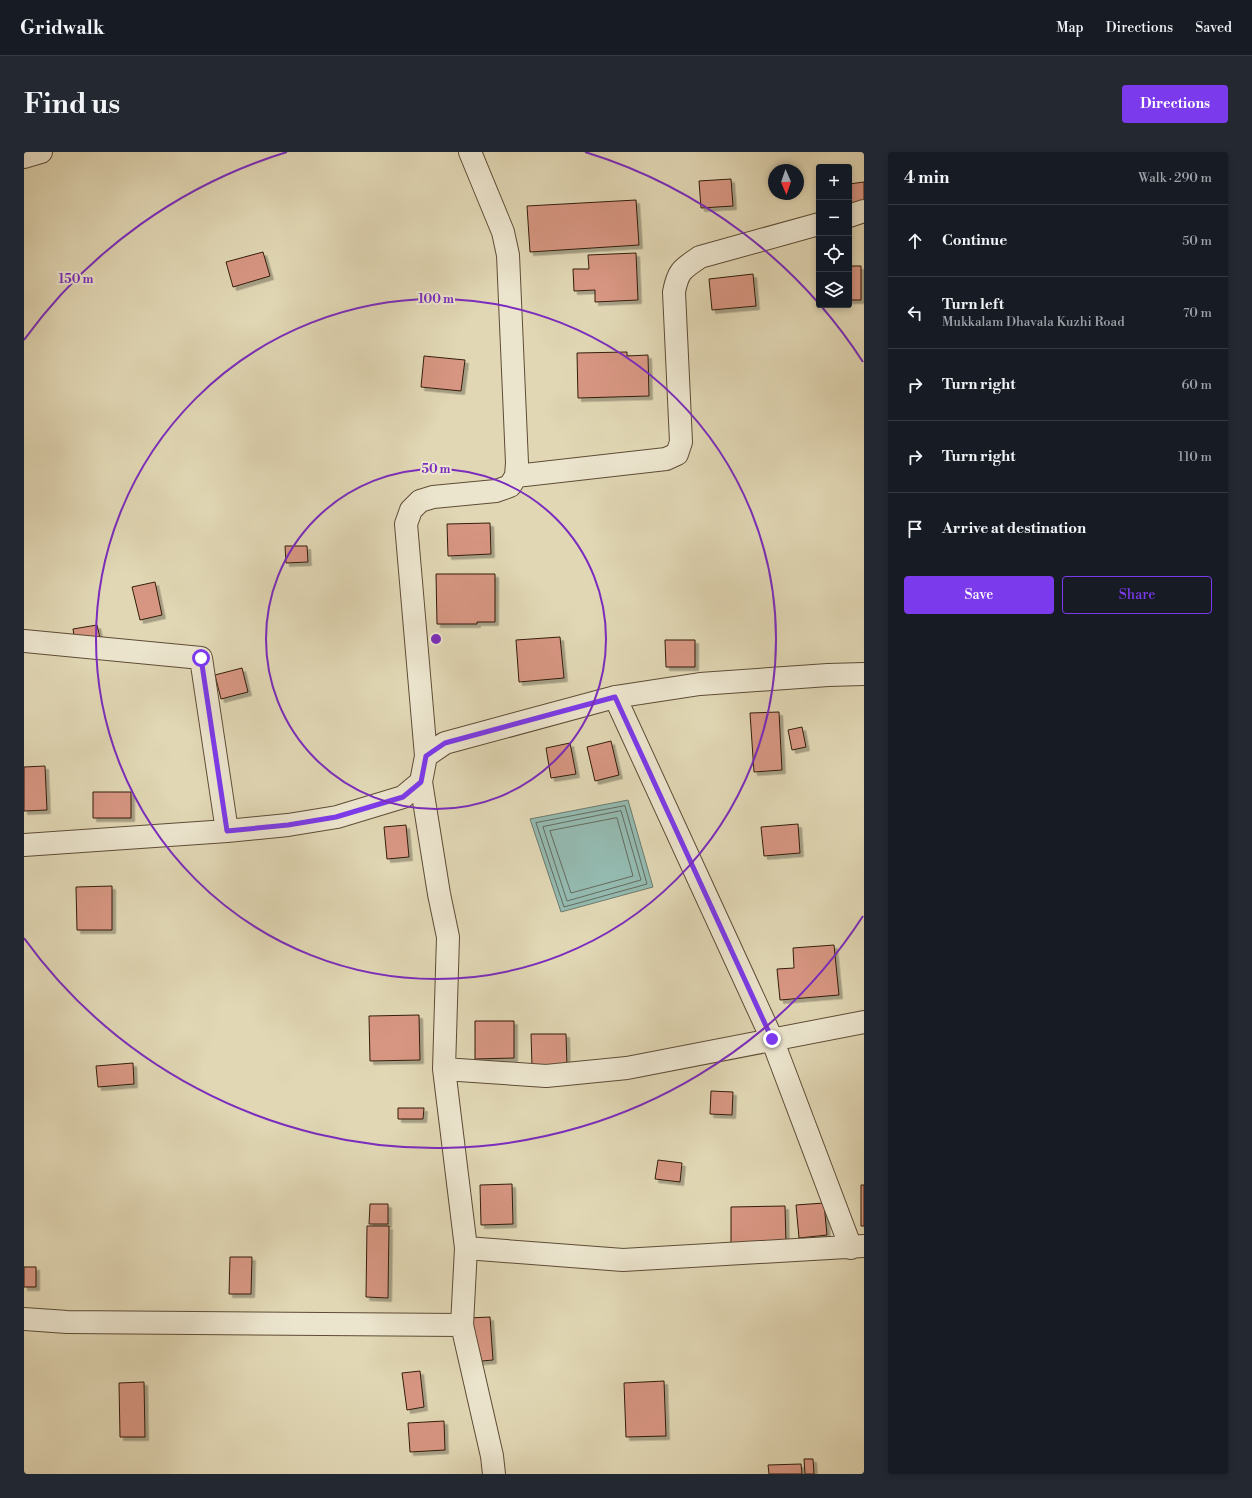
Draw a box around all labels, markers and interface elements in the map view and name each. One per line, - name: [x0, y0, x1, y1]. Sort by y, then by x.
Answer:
- text: Gridwalk: [20, 16, 104, 40]
- text: Map: [1056, 19, 1084, 37]
- text: Directions: [1106, 19, 1173, 37]
- text: Saved: [1195, 19, 1232, 37]
- button: Directions: [1122, 85, 1228, 123]
- text: Find us: [24, 87, 120, 122]
- north arrow: [768, 164, 804, 200]
- map controls: [816, 164, 852, 308]
- button: +: [816, 164, 852, 200]
- text: 4 min: [904, 167, 949, 189]
- text: Walk · 290 m: [1138, 170, 1212, 186]
- button: −: [816, 200, 852, 236]
- icon: ahead: [904, 230, 926, 252]
- text: Continue: [942, 231, 1007, 250]
- text: 50 m: [1182, 233, 1212, 249]
- button: locate: [816, 236, 852, 272]
- text: 150 m: [59, 272, 93, 287]
- button: layers: [816, 272, 852, 308]
- text: 100 m: [418, 292, 454, 307]
- text: Turn left: [942, 295, 1004, 314]
- icon: left: [904, 302, 926, 324]
- text: 70 m: [1183, 305, 1212, 321]
- text: Mukkalam Dhavala Kuzhi Road: [942, 314, 1125, 330]
- icon: right: [904, 374, 926, 396]
- text: Turn right: [942, 375, 1016, 394]
- text: 60 m: [1181, 377, 1212, 393]
- icon: right: [904, 446, 926, 468]
- text: Turn right: [942, 447, 1016, 466]
- text: 110 m: [1178, 449, 1212, 465]
- text: 50 m: [421, 462, 451, 477]
- icon: arrive: [904, 518, 926, 540]
- text: Arrive at destination: [942, 519, 1086, 538]
- button: Save: [904, 576, 1054, 614]
- button: Share: [1062, 576, 1212, 614]
- centre of rings: [429, 632, 443, 646]
- route start: [192, 649, 210, 667]
- route end: [763, 1030, 781, 1048]

